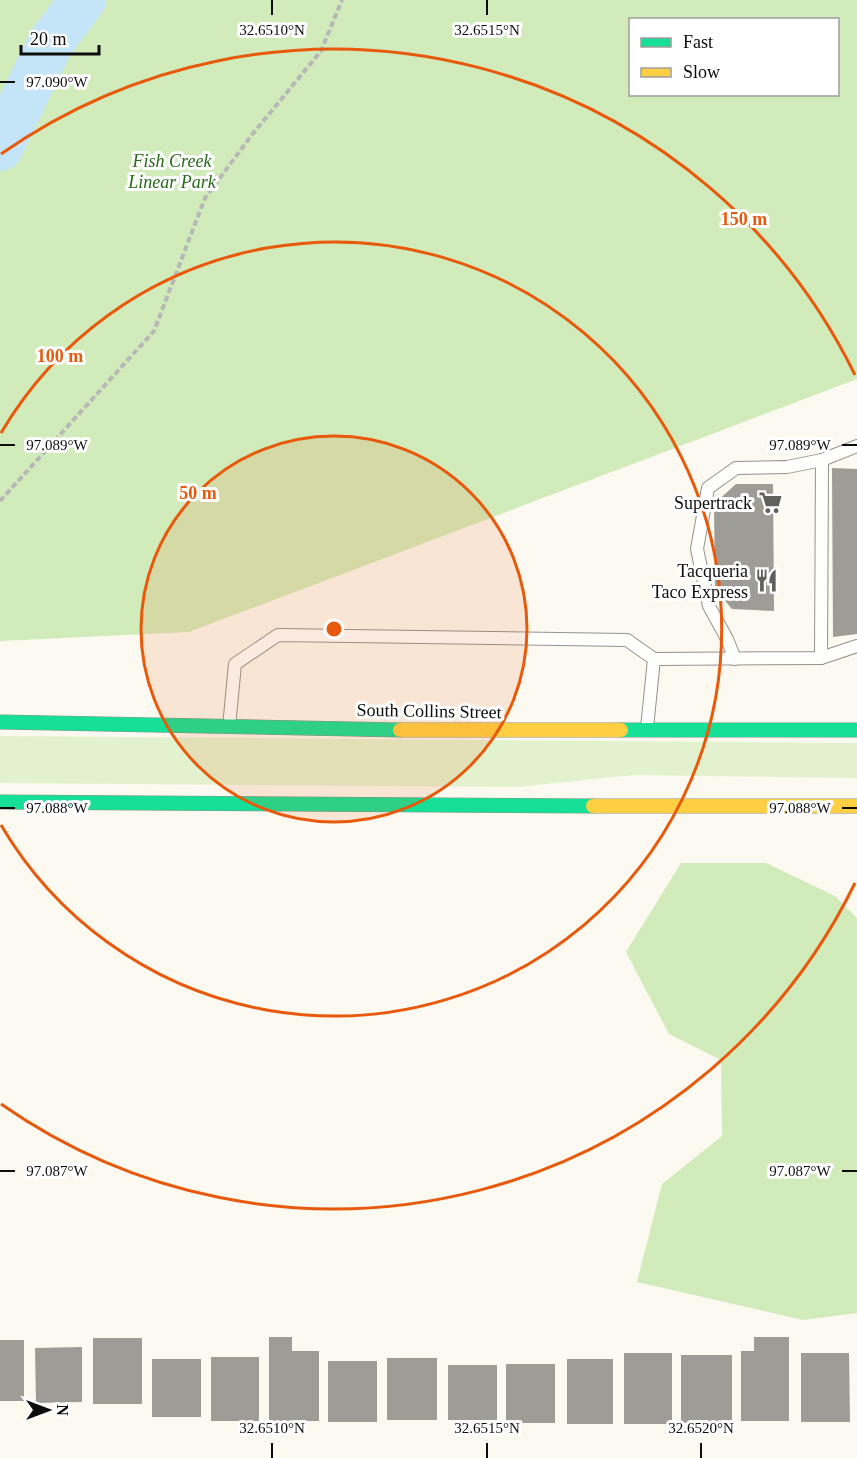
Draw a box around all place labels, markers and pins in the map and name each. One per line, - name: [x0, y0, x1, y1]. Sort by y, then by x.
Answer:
- supermarket icon: Supertrack: [757, 490, 783, 516]
- place label: Supertrack: [674, 493, 752, 513]
- place label: Tacqueria Taco Express: [652, 561, 748, 602]
- restaurant icon: Tacqueria Taco Express: [753, 568, 779, 594]
- centre of rings: [324, 619, 344, 639]

